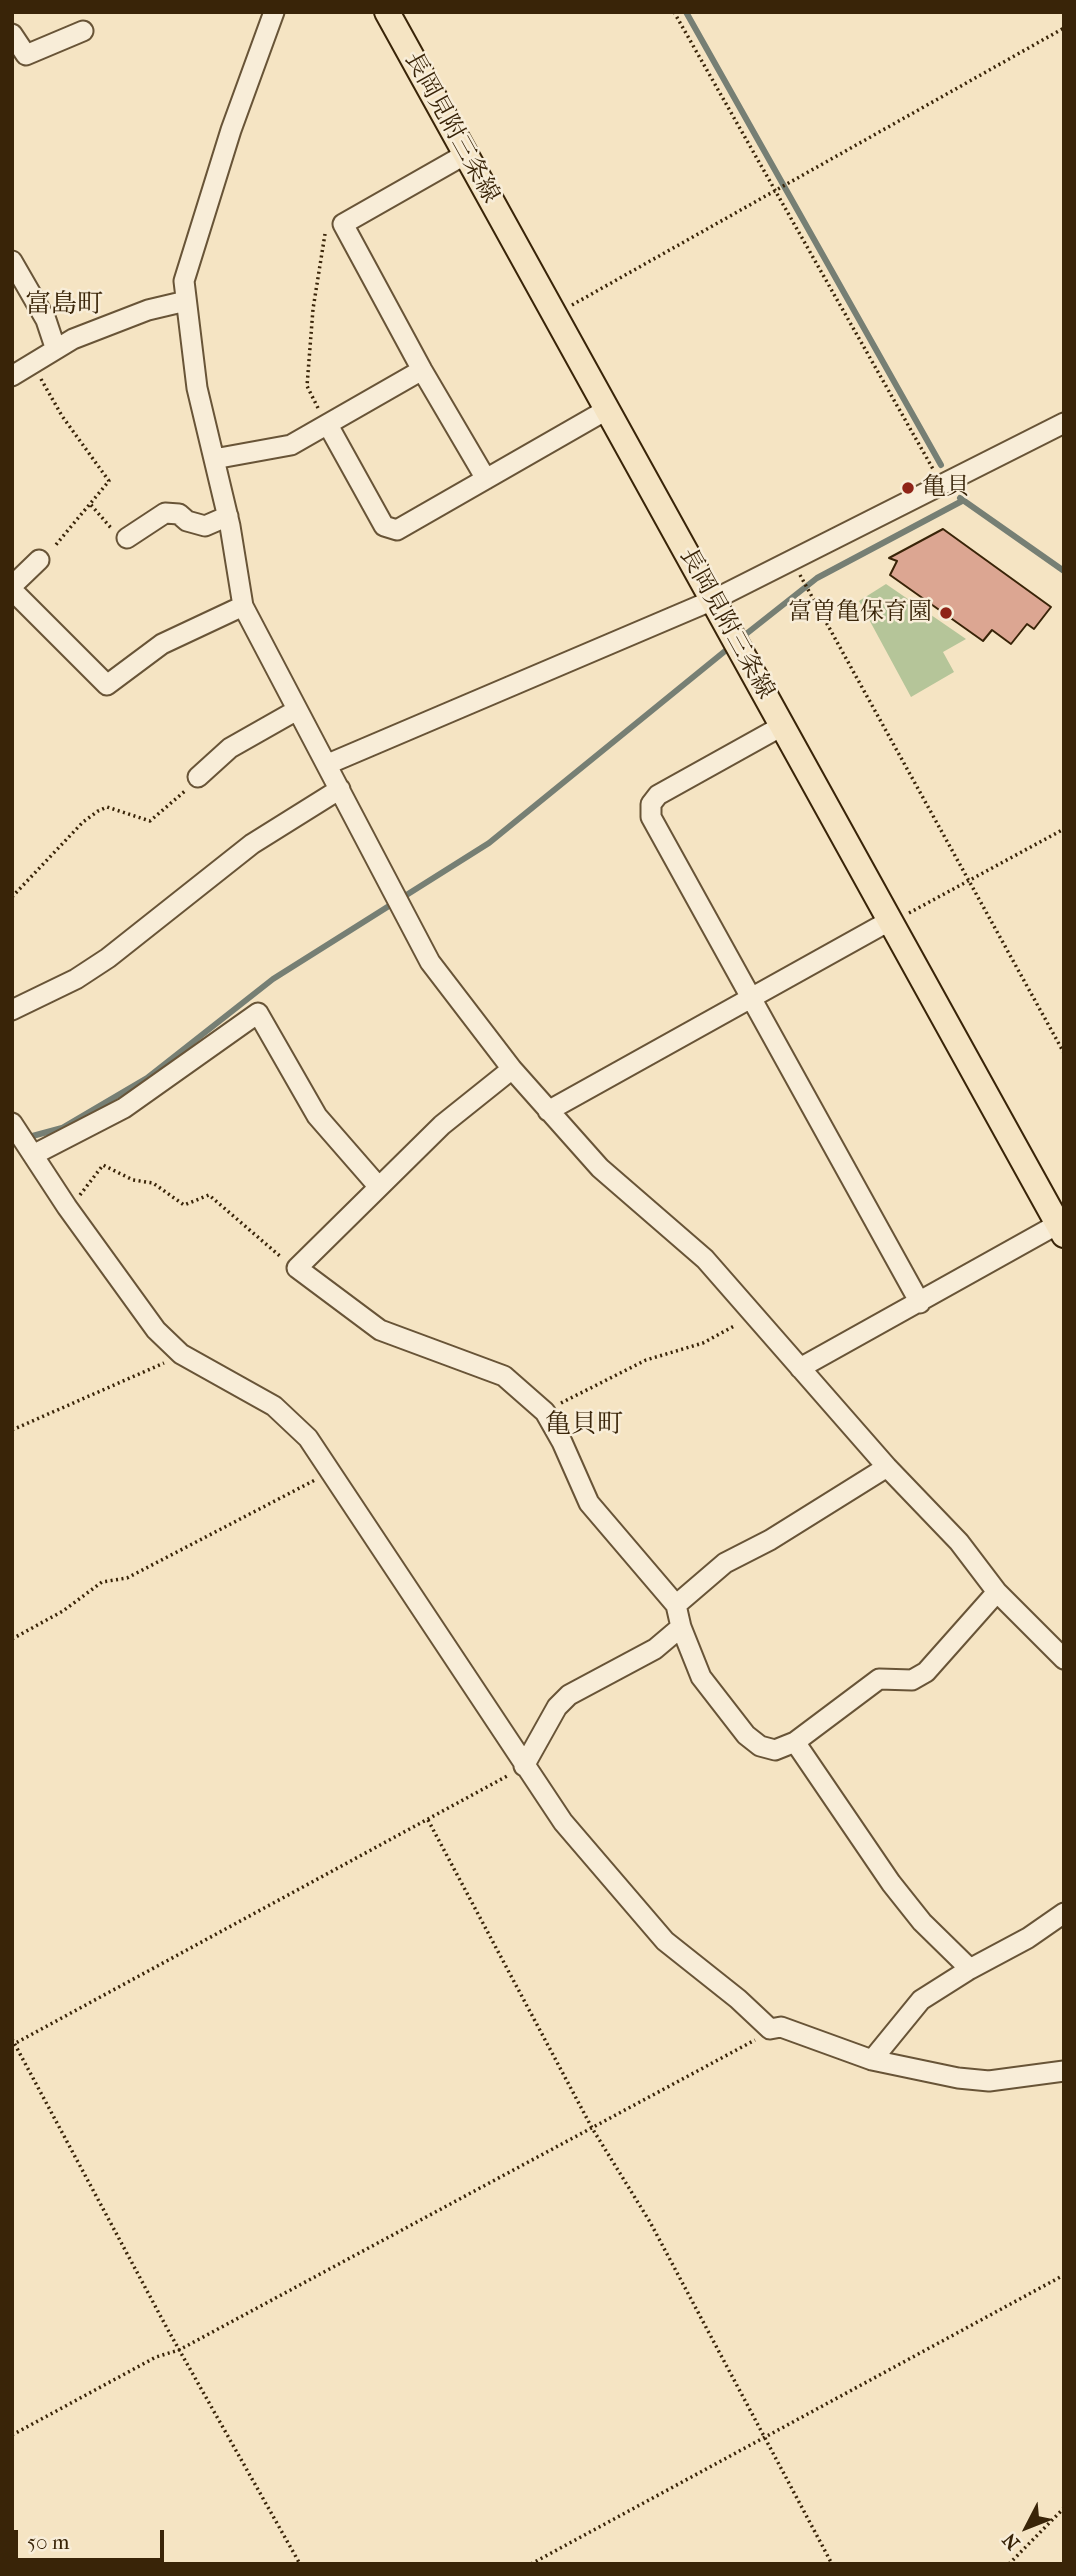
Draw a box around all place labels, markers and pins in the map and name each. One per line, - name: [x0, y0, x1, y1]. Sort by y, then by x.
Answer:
- place label: 亀貝: [922, 474, 970, 502]
- marker: 亀貝: [900, 480, 916, 496]
- place label: 富曽亀保育園: [788, 599, 932, 627]
- marker: 富曽亀保育園: [938, 605, 954, 621]

